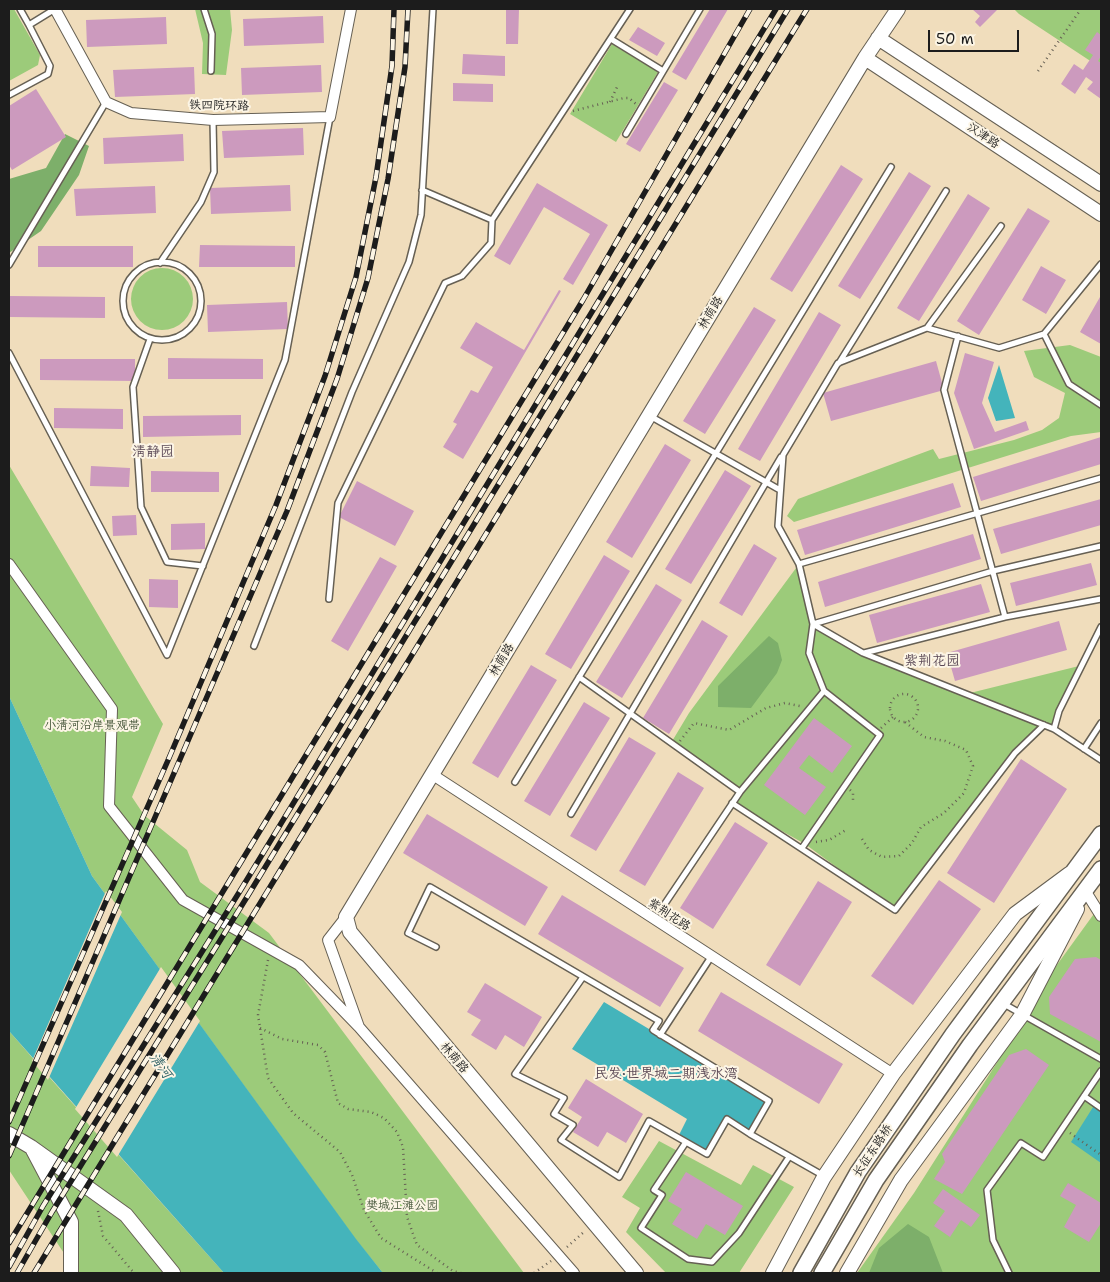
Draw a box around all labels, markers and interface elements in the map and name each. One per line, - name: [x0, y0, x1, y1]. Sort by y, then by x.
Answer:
- scale bar: [930, 20, 1021, 52]
- text: 50 m: [936, 29, 974, 49]
- street label: 铁四院环路: [189, 98, 249, 114]
- street label: 汉津路: [964, 120, 1002, 152]
- street label: 林荫路: [696, 294, 726, 332]
- district label: 清静园: [132, 444, 174, 460]
- street label: 林荫路: [487, 641, 517, 679]
- district label: 紫荆花园: [904, 653, 960, 669]
- park label: 小清河沿岸景观带: [44, 719, 140, 733]
- street label: 紫荆花路: [645, 896, 693, 934]
- street label: 林荫路: [437, 1040, 471, 1076]
- water label: 清河: [145, 1050, 175, 1082]
- district label: 民发·世界城二期浅水湾: [594, 1066, 738, 1082]
- street label: 长征东路桥: [850, 1122, 896, 1180]
- park label: 樊城江滩公园: [366, 1199, 438, 1213]

